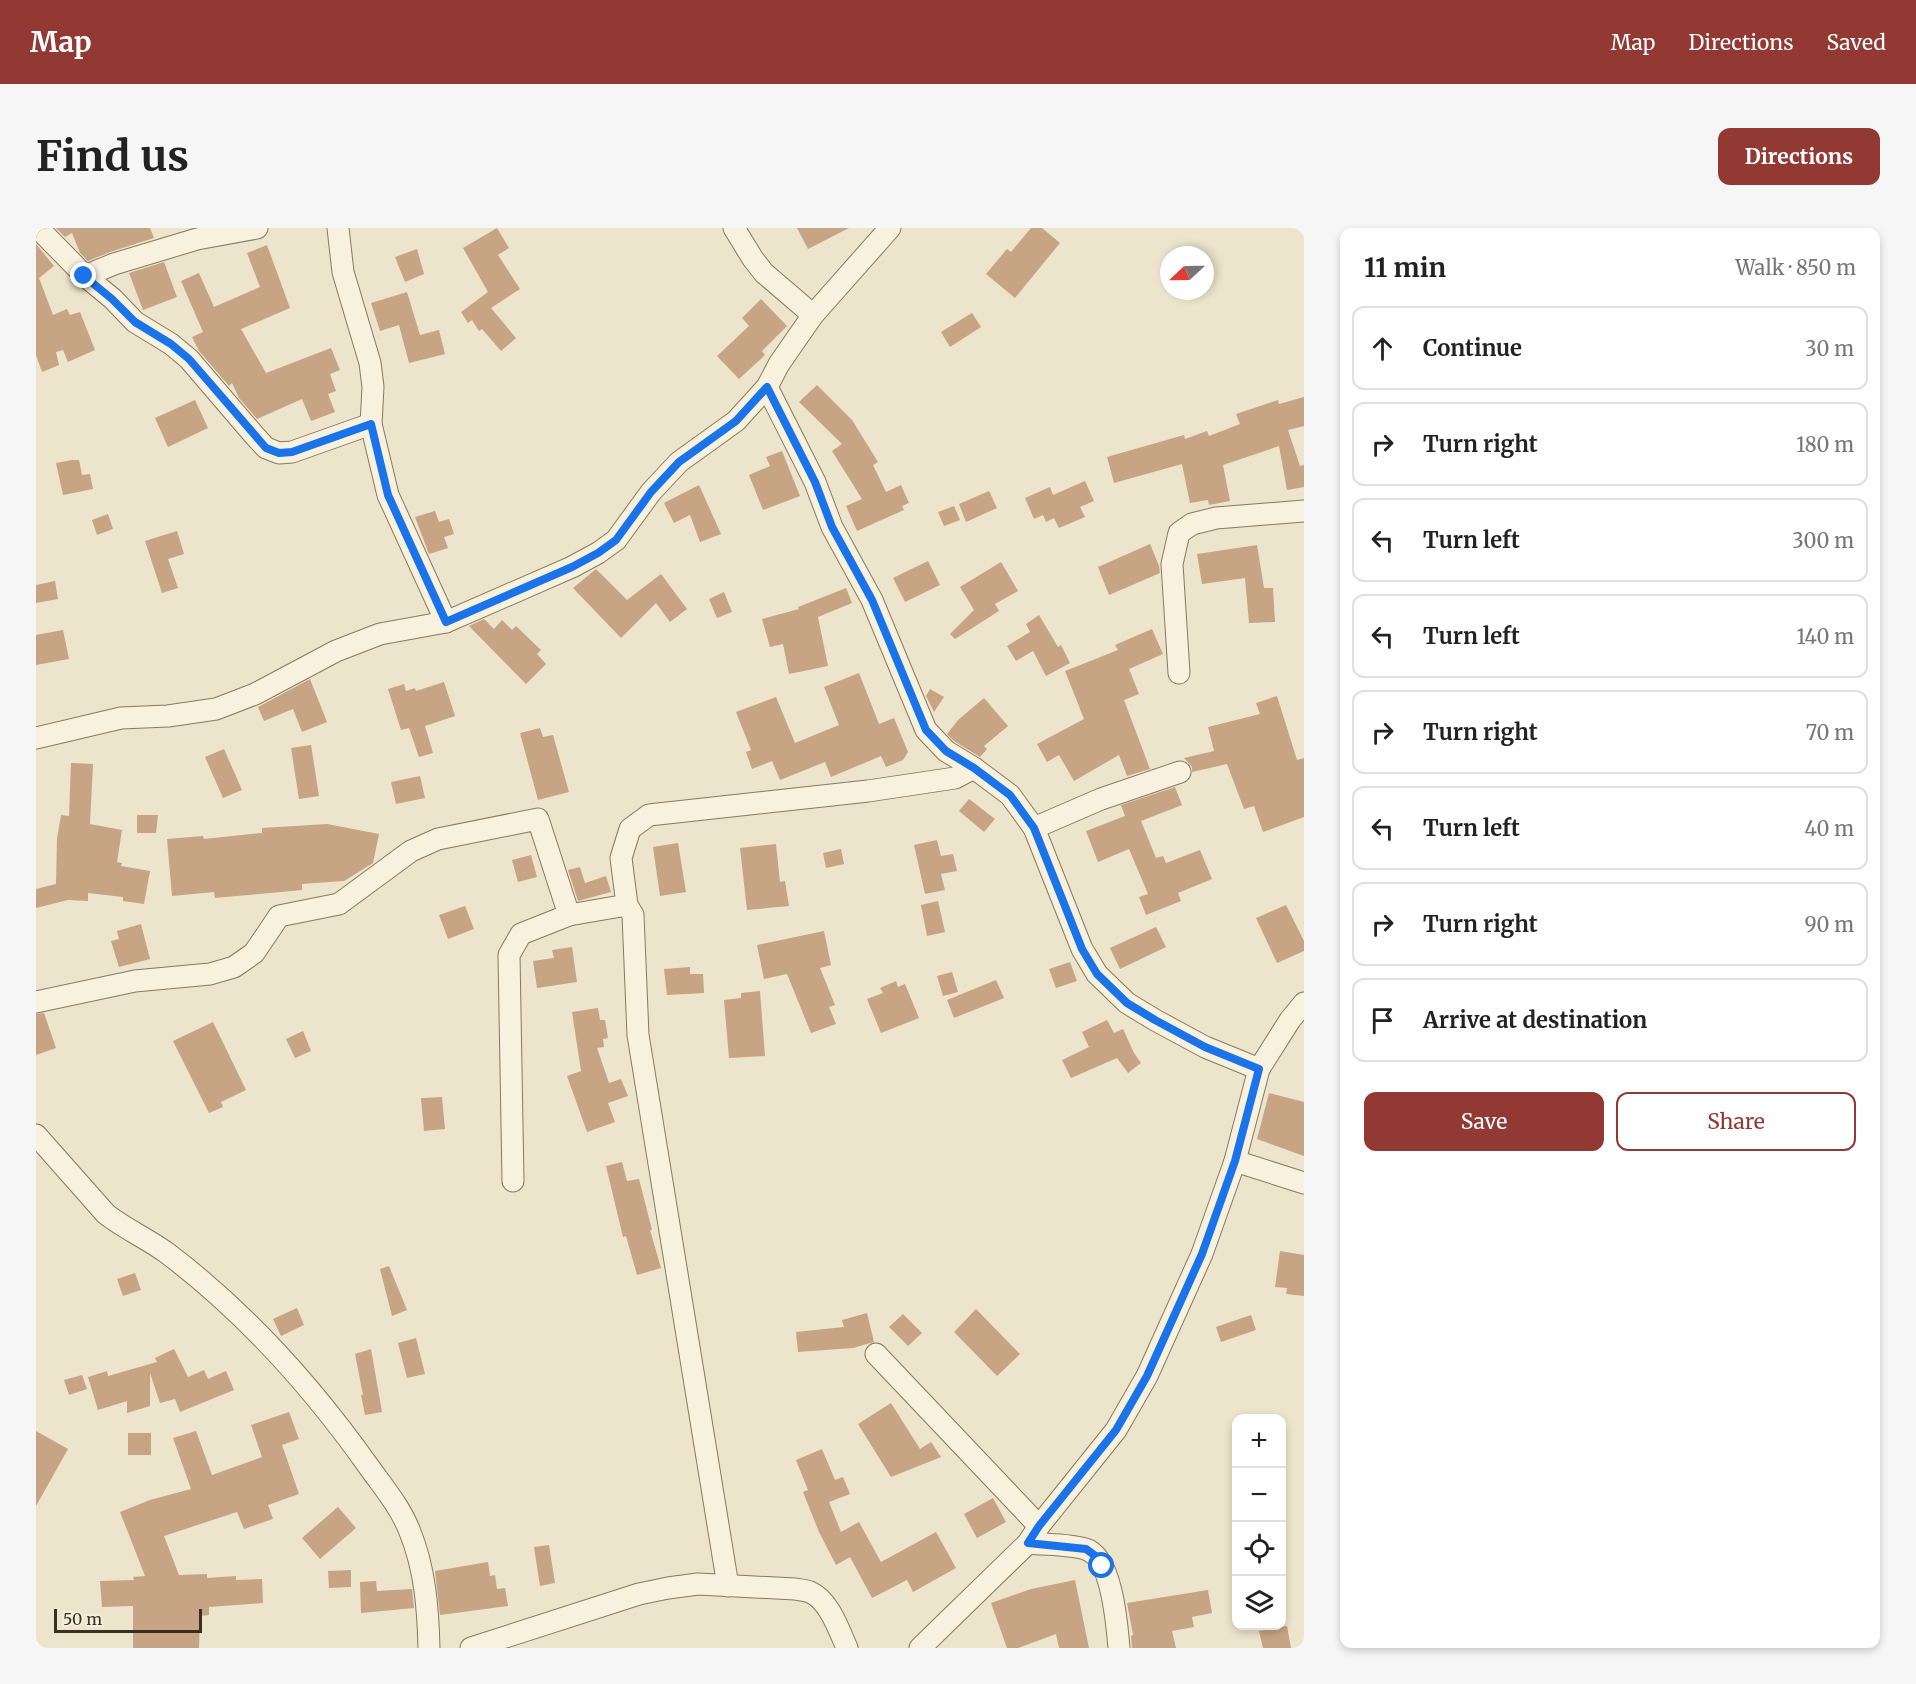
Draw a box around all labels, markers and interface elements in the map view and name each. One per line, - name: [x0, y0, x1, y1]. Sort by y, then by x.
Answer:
- text: Map: [30, 24, 92, 60]
- text: Map: [1611, 29, 1655, 56]
- text: Directions: [1688, 29, 1793, 56]
- text: Saved: [1826, 29, 1886, 56]
- button: Directions: [1718, 128, 1880, 185]
- text: Find us: [36, 130, 189, 182]
- north arrow: [1160, 246, 1214, 300]
- text: 11 min: [1364, 251, 1446, 284]
- text: Walk · 850 m: [1735, 255, 1856, 280]
- route end: [70, 262, 96, 288]
- icon: ahead: [1366, 332, 1399, 365]
- text: Continue: [1423, 334, 1522, 362]
- text: 30 m: [1805, 336, 1854, 361]
- icon: right: [1366, 428, 1399, 461]
- text: Turn right: [1423, 430, 1537, 458]
- text: 180 m: [1796, 432, 1854, 457]
- icon: left: [1366, 524, 1399, 557]
- text: Turn left: [1423, 526, 1520, 554]
- text: 300 m: [1792, 528, 1854, 553]
- icon: left: [1366, 620, 1399, 653]
- text: Turn left: [1423, 622, 1520, 650]
- text: 140 m: [1797, 624, 1854, 649]
- icon: right: [1366, 716, 1399, 749]
- text: Turn right: [1423, 718, 1537, 746]
- text: 70 m: [1806, 720, 1854, 745]
- icon: left: [1366, 812, 1399, 845]
- text: Turn left: [1423, 814, 1520, 842]
- text: 40 m: [1804, 816, 1854, 841]
- icon: right: [1366, 908, 1399, 941]
- text: Turn right: [1423, 910, 1537, 938]
- text: 90 m: [1804, 912, 1854, 937]
- icon: arrive: [1366, 1004, 1399, 1037]
- text: Arrive at destination: [1423, 1006, 1647, 1034]
- button: Save: [1364, 1092, 1604, 1151]
- button: Share: [1616, 1092, 1856, 1151]
- map controls: [1232, 1414, 1286, 1630]
- button: +: [1232, 1414, 1286, 1468]
- button: −: [1232, 1468, 1286, 1522]
- button: locate: [1232, 1522, 1286, 1576]
- route start: [1088, 1552, 1114, 1578]
- button: layers: [1232, 1576, 1286, 1630]
- scale bar: [54, 1606, 202, 1634]
- text: 50 m: [63, 1609, 102, 1629]

